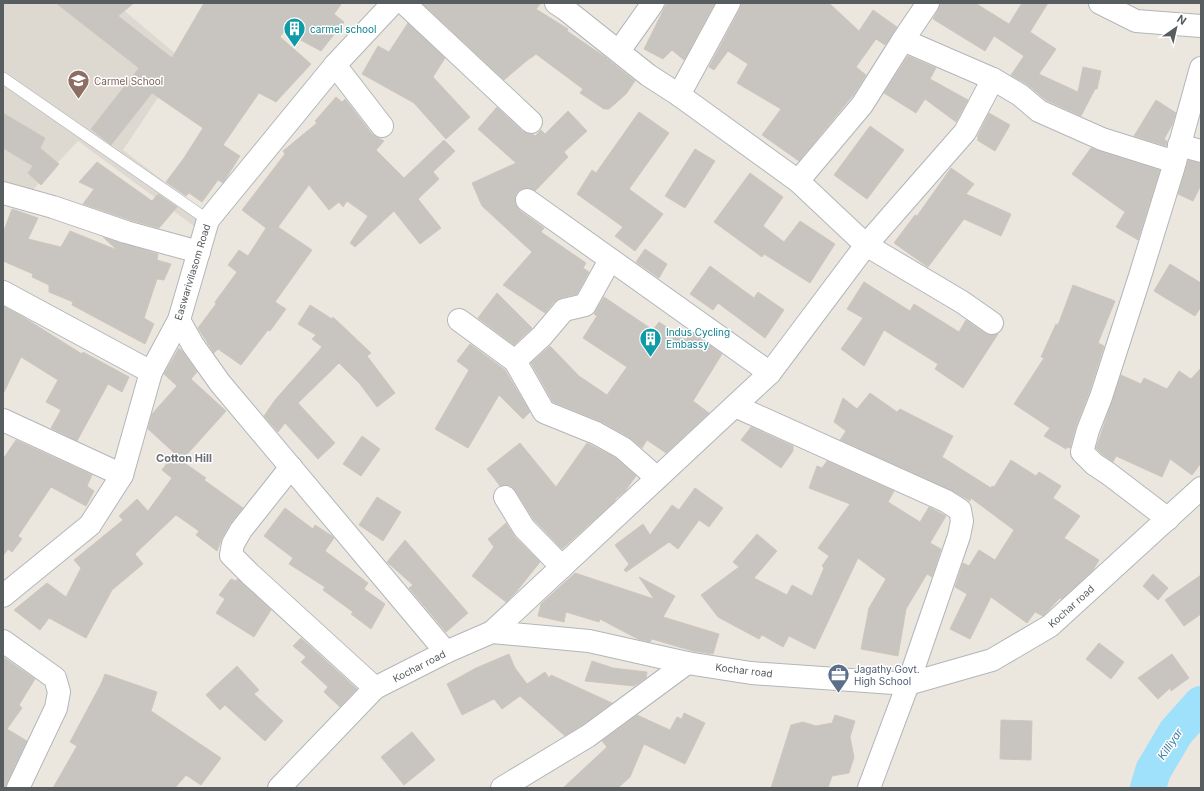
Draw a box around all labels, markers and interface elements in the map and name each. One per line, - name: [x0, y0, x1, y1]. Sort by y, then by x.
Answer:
- north arrow: [1156, 8, 1196, 48]
- text: N: [1174, 12, 1189, 28]
- building icon: carmel school: [281, 16, 307, 49]
- place label: carmel school: [310, 23, 377, 35]
- school or university icon: Carmel School: [66, 68, 92, 101]
- place label: Carmel School: [94, 75, 163, 87]
- street label: Easwarivilasom Road: [172, 222, 212, 322]
- building icon: Indus Cycling Embassy: [637, 325, 663, 358]
- place label: Indus Cycling Embassy: [666, 326, 730, 350]
- district label: Cotton Hill: [156, 451, 212, 465]
- street label: Kochar road: [1046, 582, 1096, 630]
- street label: Kochar road: [391, 648, 447, 684]
- street label: Kochar road: [715, 661, 773, 679]
- office icon: Jagathy Govt. High School: [826, 662, 852, 695]
- place label: Jagathy Govt. High School: [854, 663, 920, 687]
- water label: Killiyar: [1154, 725, 1186, 762]

